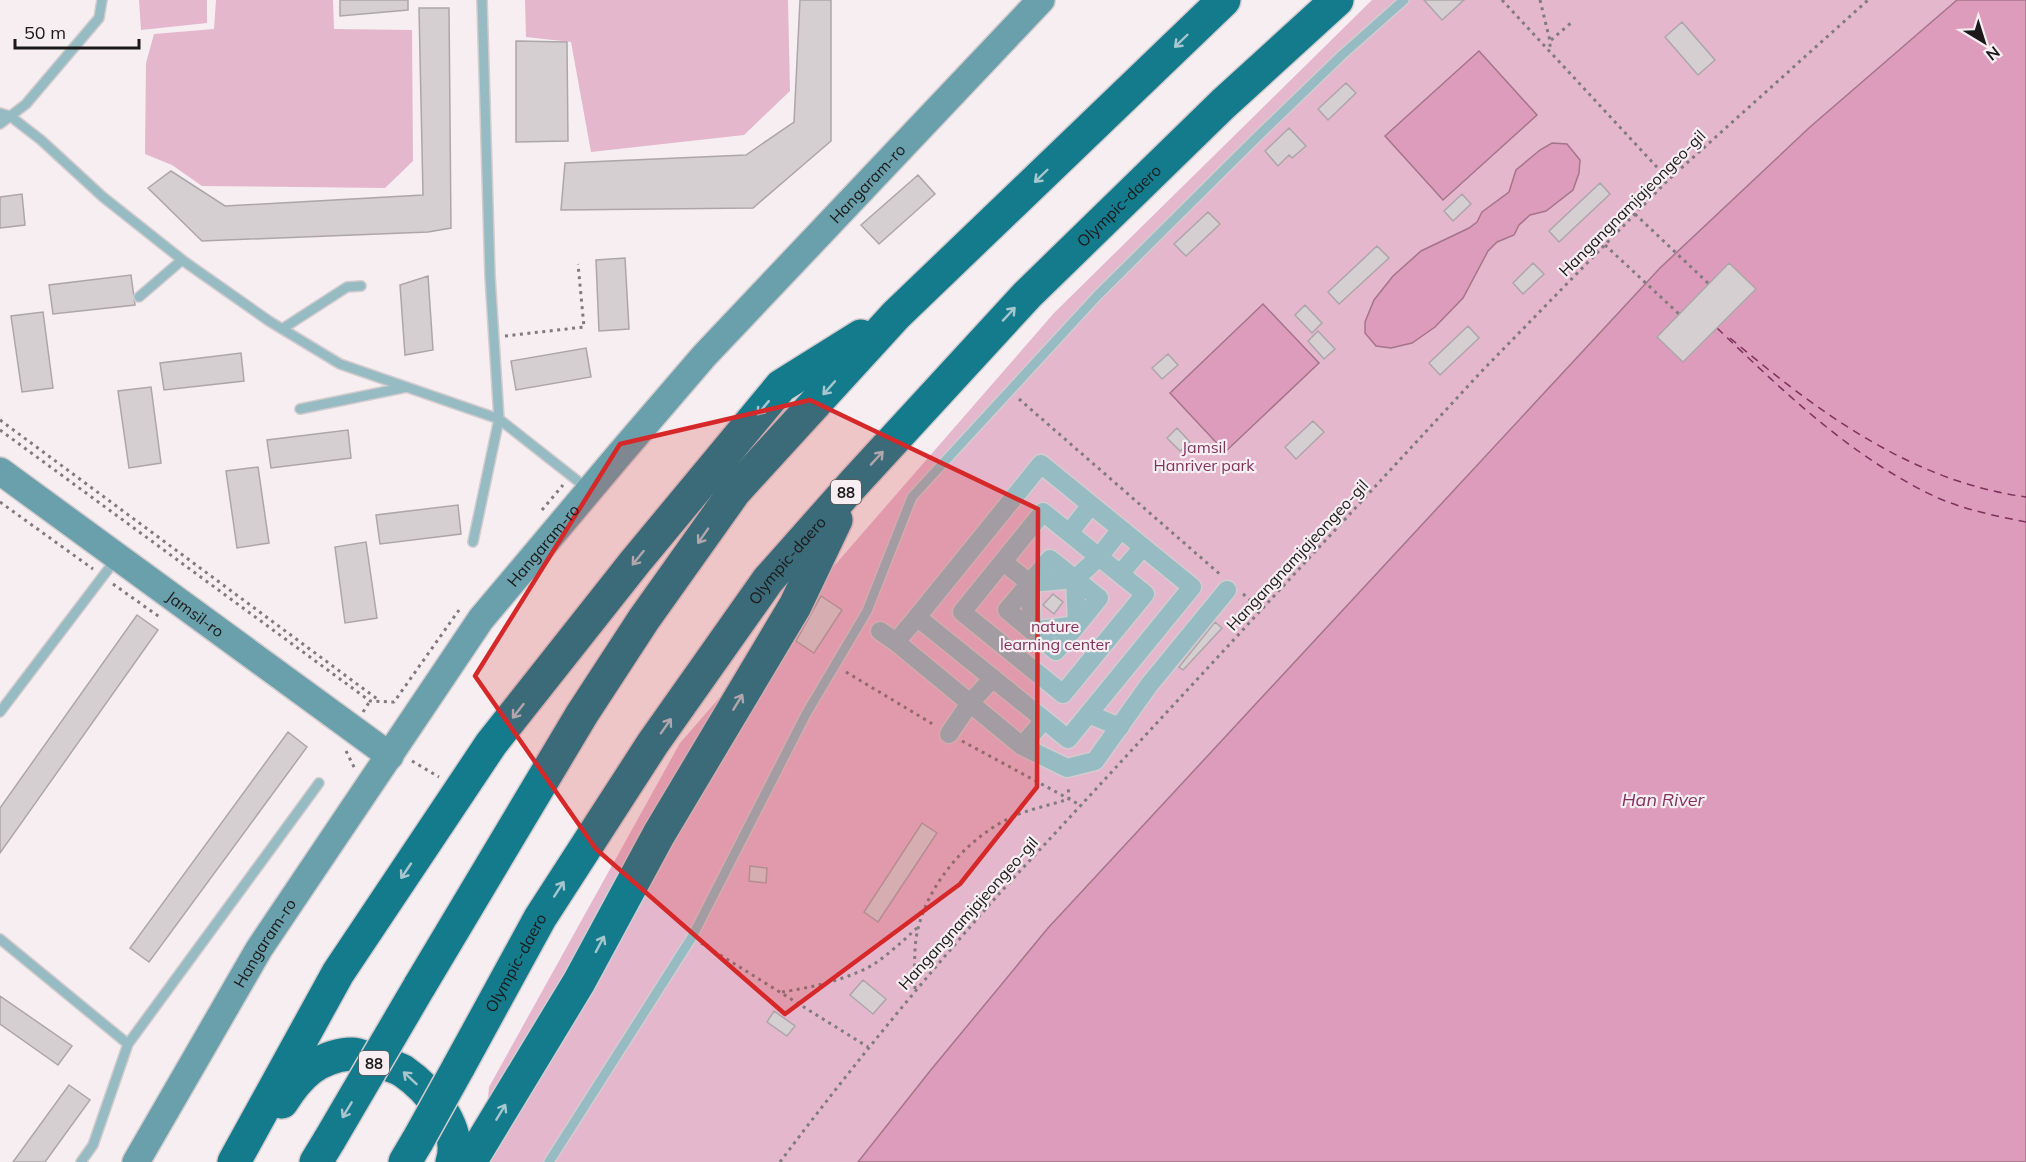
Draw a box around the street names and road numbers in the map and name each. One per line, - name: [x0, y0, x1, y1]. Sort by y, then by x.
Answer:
- street label: Hangangnamjajeongeo-gil: [1555, 126, 1709, 280]
- street label: Hangaram-ro: [825, 140, 909, 227]
- street label: Olympic-daero: [1072, 160, 1165, 251]
- street label: Hangangnamjajeongeo-gil: [1222, 475, 1372, 635]
- road number: 88: [831, 480, 861, 504]
- street label: Hangaram-ro: [503, 500, 583, 591]
- street label: Olympic-daero: [744, 512, 830, 608]
- street label: Jamsil-ro: [163, 586, 228, 641]
- street label: Hangangnamjajeongeo-gil: [894, 832, 1042, 994]
- street label: Hangaram-ro: [229, 895, 300, 991]
- street label: Olympic-daero: [480, 910, 551, 1016]
- road number: 88: [359, 1051, 389, 1075]

